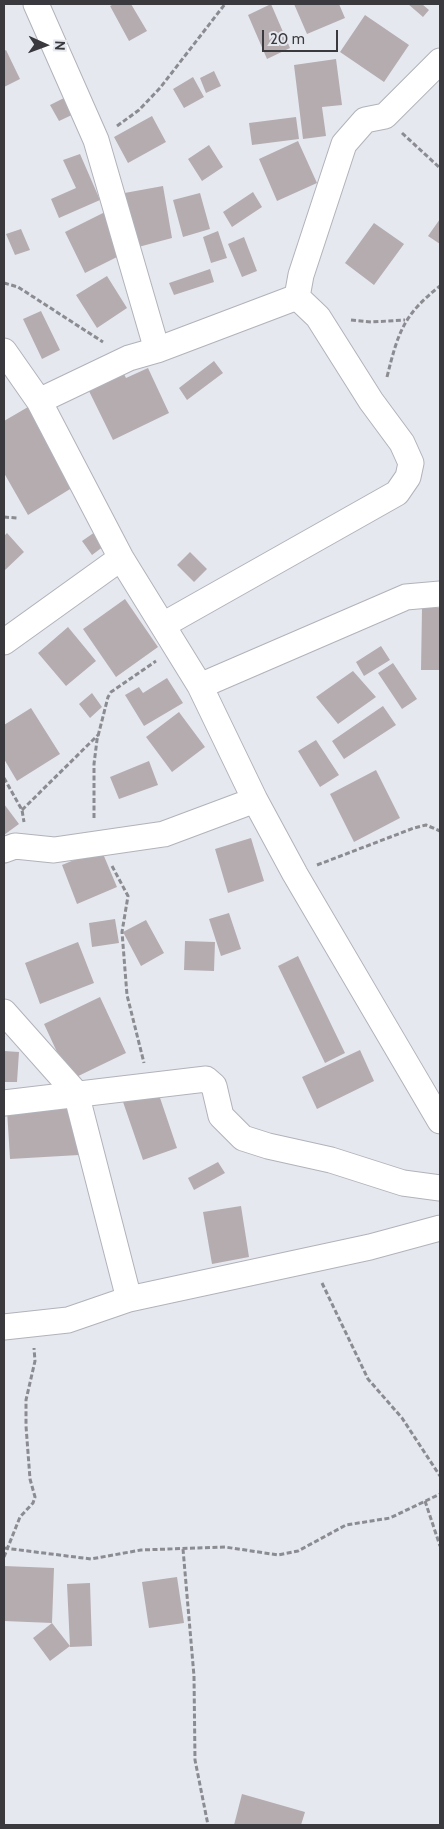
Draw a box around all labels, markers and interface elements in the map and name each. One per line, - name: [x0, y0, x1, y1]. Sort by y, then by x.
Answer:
- north arrow: [20, 20, 70, 70]
- scale bar: [264, 20, 340, 52]
- text: 20 m: [270, 30, 305, 48]
- text: N: [51, 40, 69, 51]

